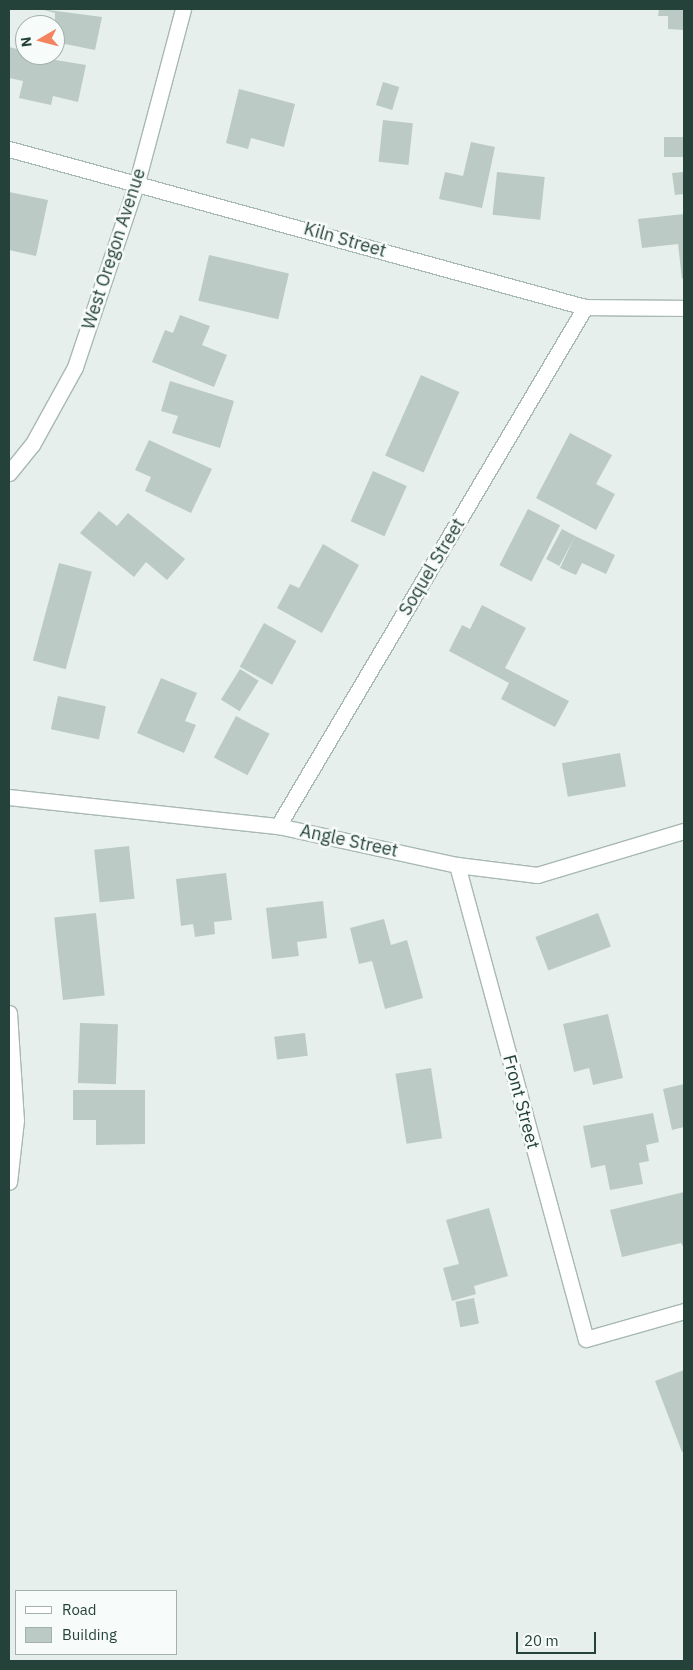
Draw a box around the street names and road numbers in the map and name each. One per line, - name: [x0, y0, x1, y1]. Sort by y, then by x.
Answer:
- street label: West Oregon Avenue: [78, 166, 150, 332]
- street label: Kiln Street: [301, 218, 389, 262]
- street label: Soquel Street: [395, 514, 469, 620]
- street label: Angle Street: [298, 820, 400, 862]
- street label: Front Street: [498, 1053, 544, 1151]

